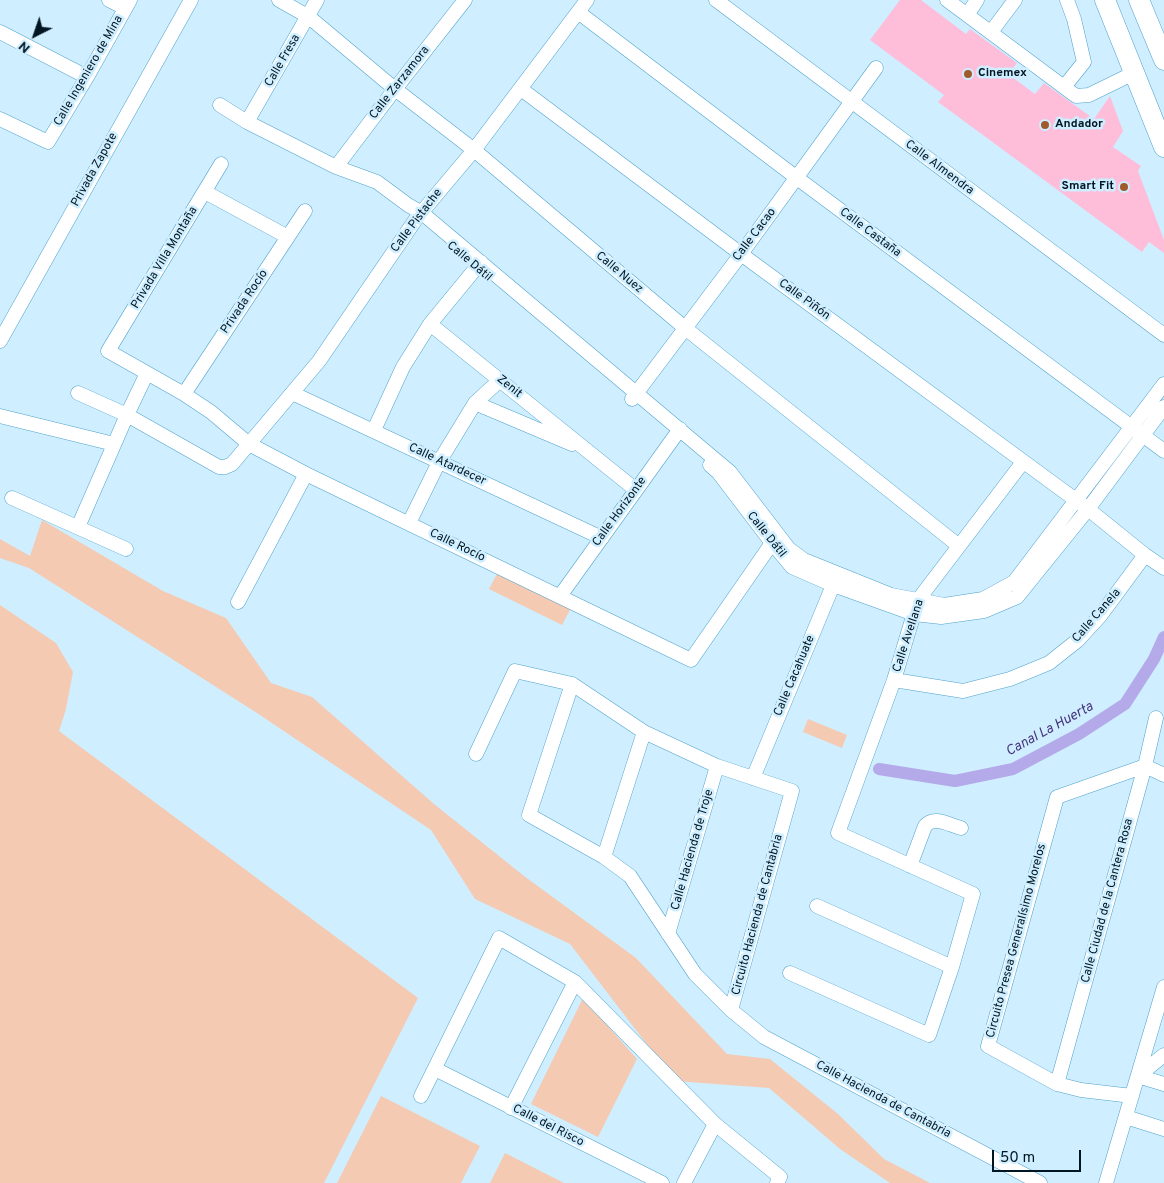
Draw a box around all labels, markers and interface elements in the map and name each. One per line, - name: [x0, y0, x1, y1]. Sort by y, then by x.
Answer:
- north arrow: [10, 10, 60, 60]
- street label: Calle Ingeniero de Mina: [51, 13, 127, 129]
- street label: Calle Fresa: [262, 32, 304, 90]
- text: N: [15, 37, 34, 56]
- street label: Calle Zarzamora: [367, 44, 433, 122]
- place label: Cinemex: [978, 67, 1027, 81]
- marker: Cinemex: [962, 68, 974, 80]
- place label: Andador: [1055, 118, 1103, 132]
- marker: Andador: [1039, 119, 1051, 131]
- street label: Privada Zapote: [69, 131, 121, 209]
- street label: Calle Almendra: [902, 137, 976, 199]
- place label: Smart Fit: [1062, 180, 1114, 194]
- marker: Smart Fit: [1118, 181, 1130, 193]
- street label: Calle Pistache: [388, 186, 446, 256]
- street label: Privada Villa Montaña: [129, 204, 201, 312]
- street label: Calle Castaña: [836, 205, 904, 261]
- street label: Calle Cacao: [730, 206, 780, 264]
- street label: Calle Dátil: [443, 239, 495, 285]
- street label: Calle Nuez: [592, 249, 646, 297]
- street label: Privada Rocío: [218, 267, 272, 337]
- street label: Calle Piñón: [775, 276, 833, 324]
- street label: Zenit: [493, 372, 525, 402]
- street label: Calle Atardecer: [406, 441, 488, 489]
- street label: Calle Horizonte: [590, 474, 650, 550]
- street label: Calle Dátil: [743, 509, 789, 561]
- street label: Calle Rocío: [427, 526, 487, 566]
- street label: Calle Canela: [1070, 586, 1124, 646]
- street label: Calle Avellana: [890, 598, 928, 674]
- street label: Calle Cacahuate: [771, 633, 819, 719]
- water label: Canal La Huerta: [1003, 699, 1097, 761]
- street label: Calle Hacienda de Troje: [669, 788, 717, 912]
- street label: Calle Ciudad de la Cantera Rosa: [1079, 817, 1137, 985]
- street label: Circuito Hacienda de Cantabria: [730, 833, 786, 997]
- street label: Circuito Presea Generalísimo Morelos: [984, 842, 1050, 1040]
- street label: Calle Hacienda de Cantabria: [813, 1058, 953, 1142]
- street label: Calle del Risco: [510, 1102, 586, 1150]
- scale bar: [994, 1140, 1083, 1172]
- text: 50 m: [1000, 1149, 1035, 1168]

